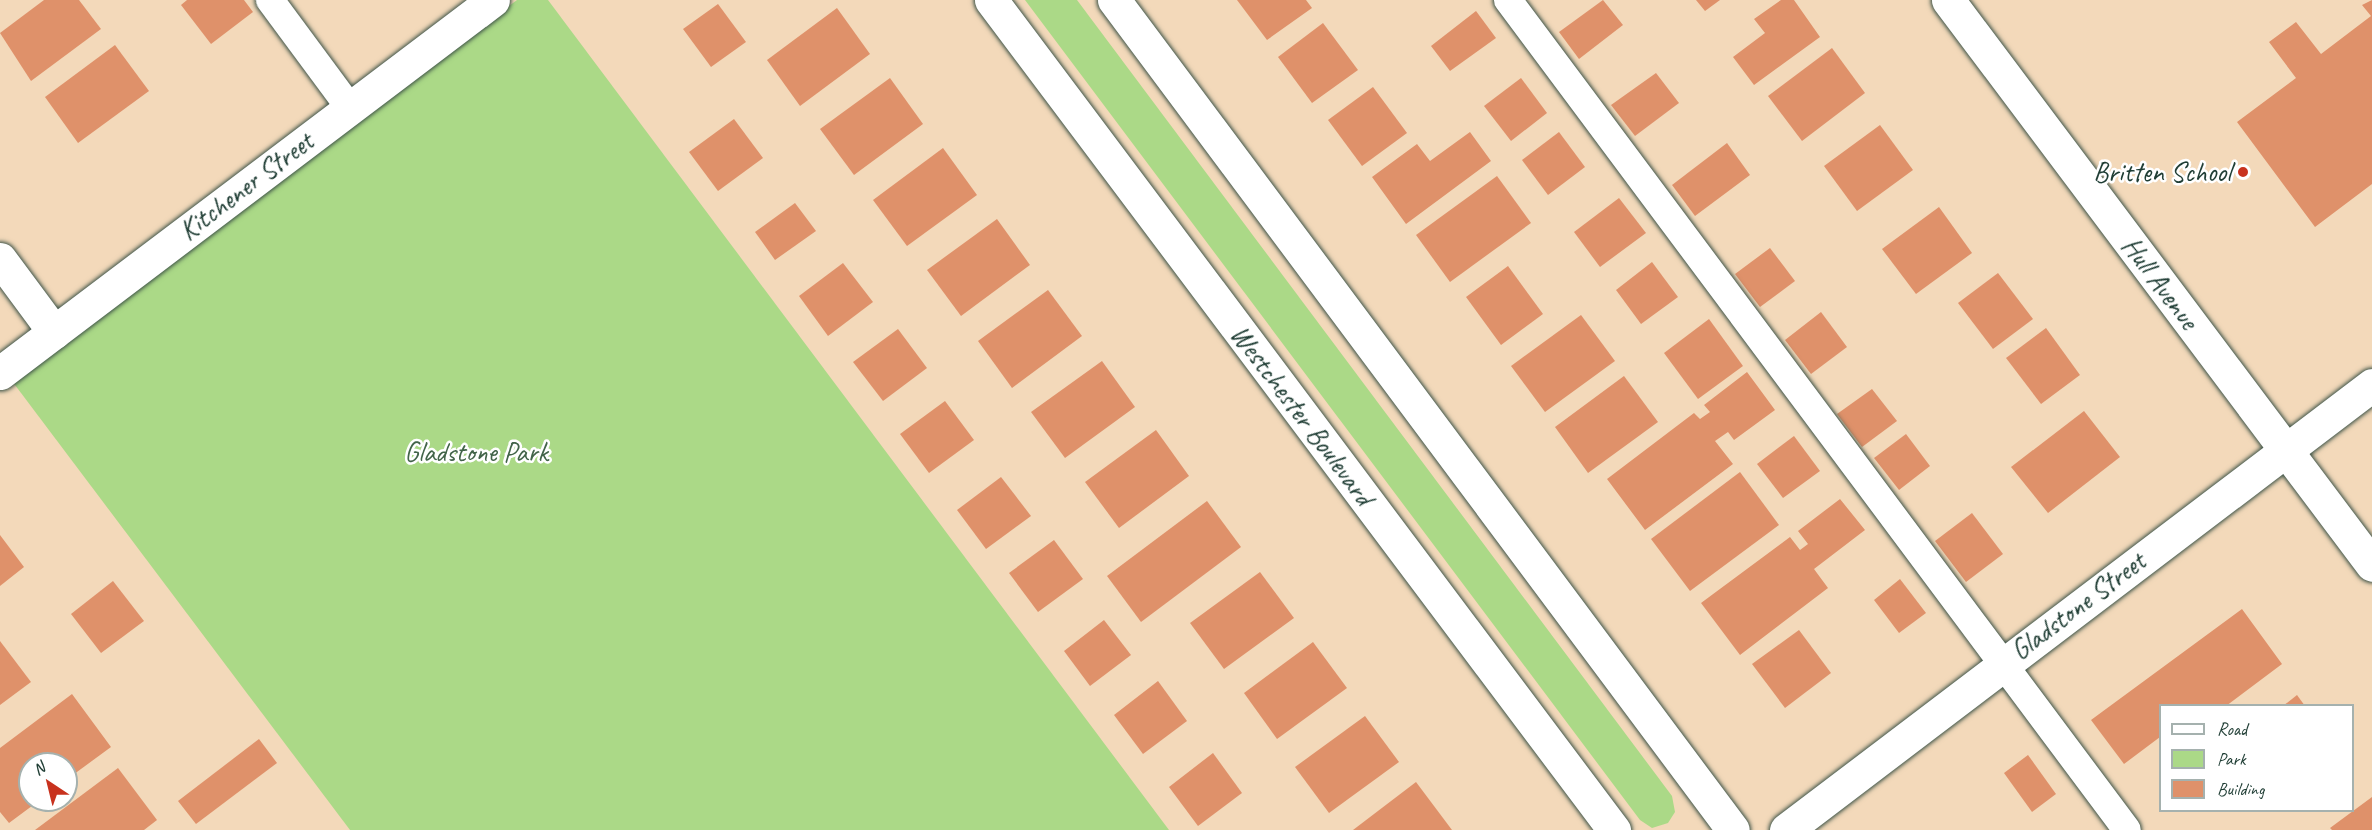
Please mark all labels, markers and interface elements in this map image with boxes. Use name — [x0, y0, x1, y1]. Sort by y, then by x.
street label: Kitchener Street — [172, 124, 320, 248]
place label: Britten School — [2094, 155, 2231, 189]
marker: Britten School — [2236, 165, 2250, 179]
street label: Hull Avenue — [2114, 230, 2206, 336]
street label: Westchester Boulevard — [1223, 318, 1381, 512]
park label: Gladstone Park — [404, 435, 548, 469]
street label: Gladstone Street — [2004, 544, 2152, 668]
legend — [2159, 704, 2354, 812]
text: Road — [2217, 718, 2247, 740]
text: Park — [2217, 748, 2246, 770]
north arrow — [18, 752, 78, 812]
text: N — [29, 758, 49, 780]
text: Building — [2217, 778, 2264, 800]

